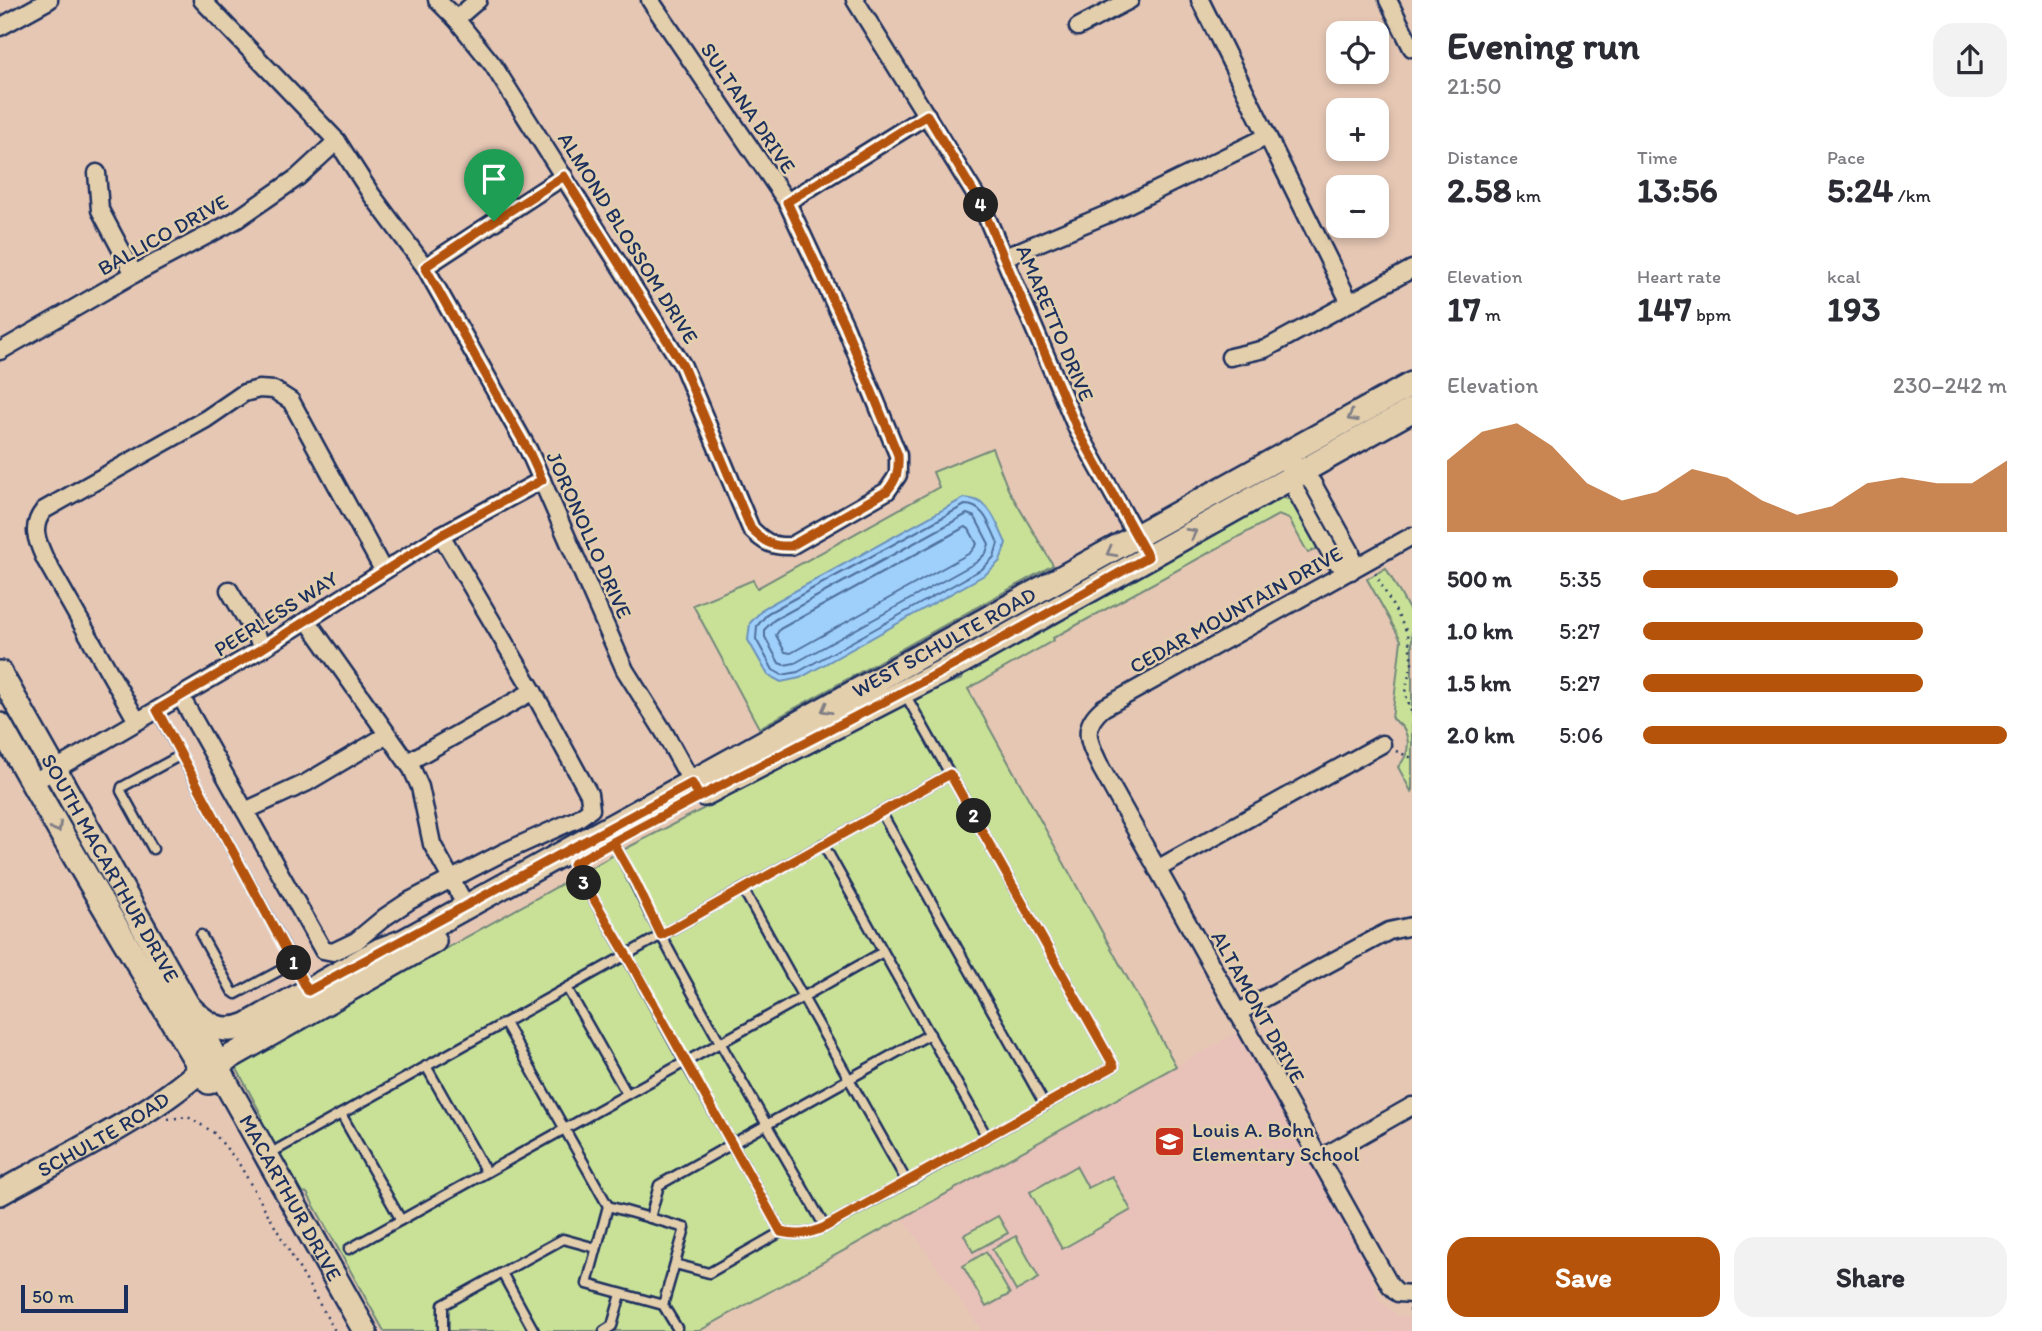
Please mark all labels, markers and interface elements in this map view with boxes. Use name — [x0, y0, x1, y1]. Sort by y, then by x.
map controls — [1326, 21, 1389, 238]
button: locate — [1326, 21, 1389, 84]
text: Evening run — [1447, 23, 1640, 69]
button: share — [1933, 23, 2007, 97]
street label: SULTANA DRIVE — [696, 38, 801, 178]
text: 21:50 — [1447, 72, 1502, 100]
button: + — [1326, 98, 1389, 161]
street label: ALMOND BLOSSOM DRIVE — [553, 128, 704, 348]
text: Distance — [1447, 146, 1518, 169]
text: Time — [1637, 146, 1678, 169]
text: Pace — [1827, 146, 1865, 169]
pin — [464, 149, 524, 221]
icon: arrive — [475, 160, 513, 198]
text: 2.58 — [1447, 169, 1512, 211]
text: 13:56 — [1637, 169, 1718, 211]
text: 5:24 — [1827, 169, 1893, 211]
button: − — [1326, 175, 1389, 238]
text: km — [1512, 184, 1541, 207]
text: /km — [1893, 184, 1931, 207]
street label: BALLICO DRIVE — [93, 188, 233, 281]
pin: 4 — [964, 188, 998, 222]
text: 4 — [975, 193, 986, 216]
street label: AMARETTO DRIVE — [1011, 241, 1100, 405]
text: Elevation — [1447, 265, 1523, 288]
text: Heart rate — [1637, 265, 1721, 288]
text: kcal — [1827, 265, 1861, 288]
text: 17 — [1447, 288, 1481, 330]
text: 147 — [1637, 288, 1692, 330]
text: 193 — [1827, 288, 1881, 330]
text: m — [1481, 303, 1501, 326]
text: bpm — [1692, 303, 1731, 326]
text: Elevation — [1447, 371, 1538, 399]
text: 230–242 m — [1893, 371, 2007, 399]
one-way arrow — [1347, 409, 1360, 422]
street label: JORONOLLO DRIVE — [541, 447, 638, 622]
one-way arrow — [1185, 528, 1197, 541]
street label: CEDAR MOUNTAIN DRIVE — [1125, 540, 1347, 679]
one-way arrow — [1105, 544, 1118, 557]
text: 500 m — [1447, 565, 1512, 593]
text: 5:35 — [1559, 565, 1601, 593]
street label: PEERLESS WAY — [209, 566, 342, 662]
street label: WEST SCHULTE ROAD — [848, 581, 1040, 703]
text: 1.0 km — [1447, 617, 1513, 645]
text: 5:27 — [1559, 617, 1600, 645]
text: 1.5 km — [1447, 669, 1511, 697]
text: 5:27 — [1559, 669, 1600, 697]
one-way arrow — [821, 701, 833, 715]
text: 2.0 km — [1447, 721, 1515, 749]
text: 5:06 — [1559, 721, 1603, 749]
street label: SOUTH MACARTHUR DRIVE — [36, 749, 185, 987]
pin: 2 — [956, 798, 992, 834]
text: 2 — [969, 804, 979, 827]
one-way arrow — [49, 820, 62, 833]
pin: 3 — [566, 866, 602, 900]
text: 3 — [578, 871, 589, 894]
street label: ALTAMONT DRIVE — [1206, 926, 1311, 1087]
pin: 1 — [276, 946, 312, 981]
text: 1 — [289, 951, 298, 974]
street label: SCHULTE ROAD — [33, 1086, 174, 1182]
street label: MACARTHUR DRIVE — [234, 1110, 347, 1285]
place label: Louis A. Bohn Elementary School — [1192, 1117, 1360, 1166]
school or university icon: Louis A. Bohn Elementary School — [1152, 1125, 1186, 1159]
button: Save — [1447, 1237, 1720, 1317]
button: Share — [1734, 1237, 2007, 1317]
scale bar — [21, 1282, 128, 1314]
text: 50 m — [32, 1285, 74, 1308]

